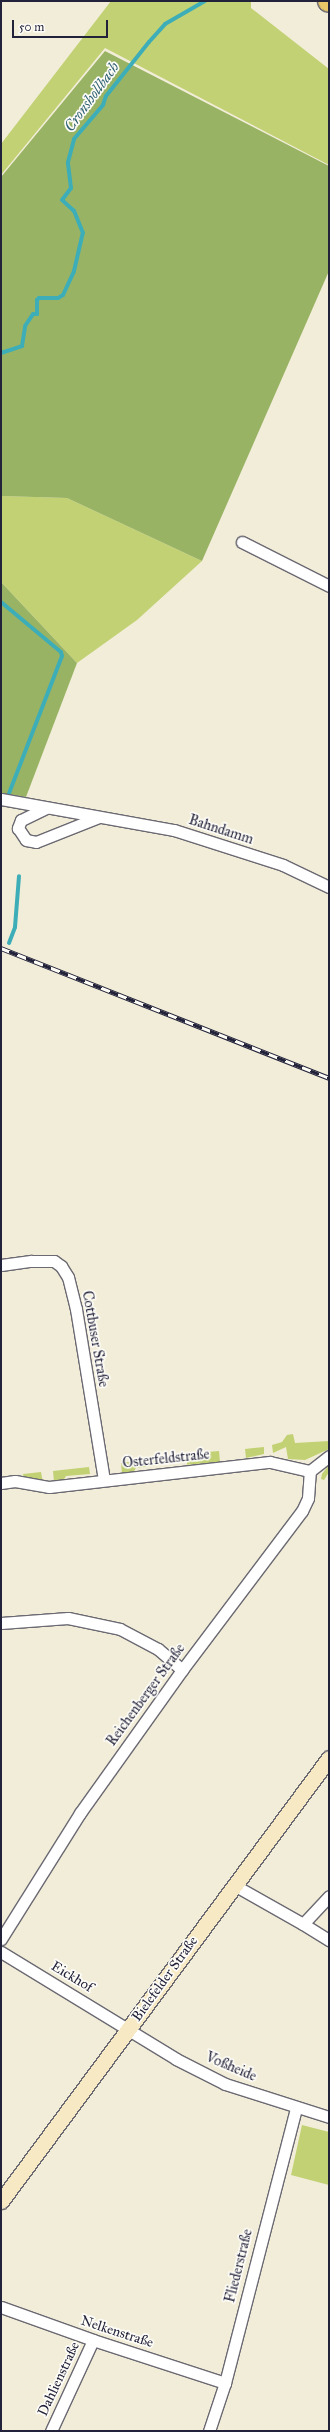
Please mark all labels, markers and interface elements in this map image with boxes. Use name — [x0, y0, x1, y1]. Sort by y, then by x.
scale bar — [14, 12, 110, 38]
text: 50 m — [19, 20, 44, 34]
water label: Cronshollbach — [61, 59, 123, 135]
street label: Bahndamm — [187, 812, 255, 848]
street label: Cottbuser Straße — [78, 1290, 112, 1388]
street label: Osterfeldstraße — [122, 1446, 210, 1472]
street label: Reichenberger Straße — [103, 1641, 189, 1749]
street label: Bielefelder Straße — [129, 1933, 201, 2025]
street label: Eickhof — [48, 1958, 96, 1996]
street label: Voßheide — [203, 2049, 259, 2085]
street label: Fliederstraße — [222, 2228, 256, 2304]
street label: Nelkenstraße — [79, 2312, 155, 2352]
street label: Dahlienstraße — [34, 2339, 84, 2419]

